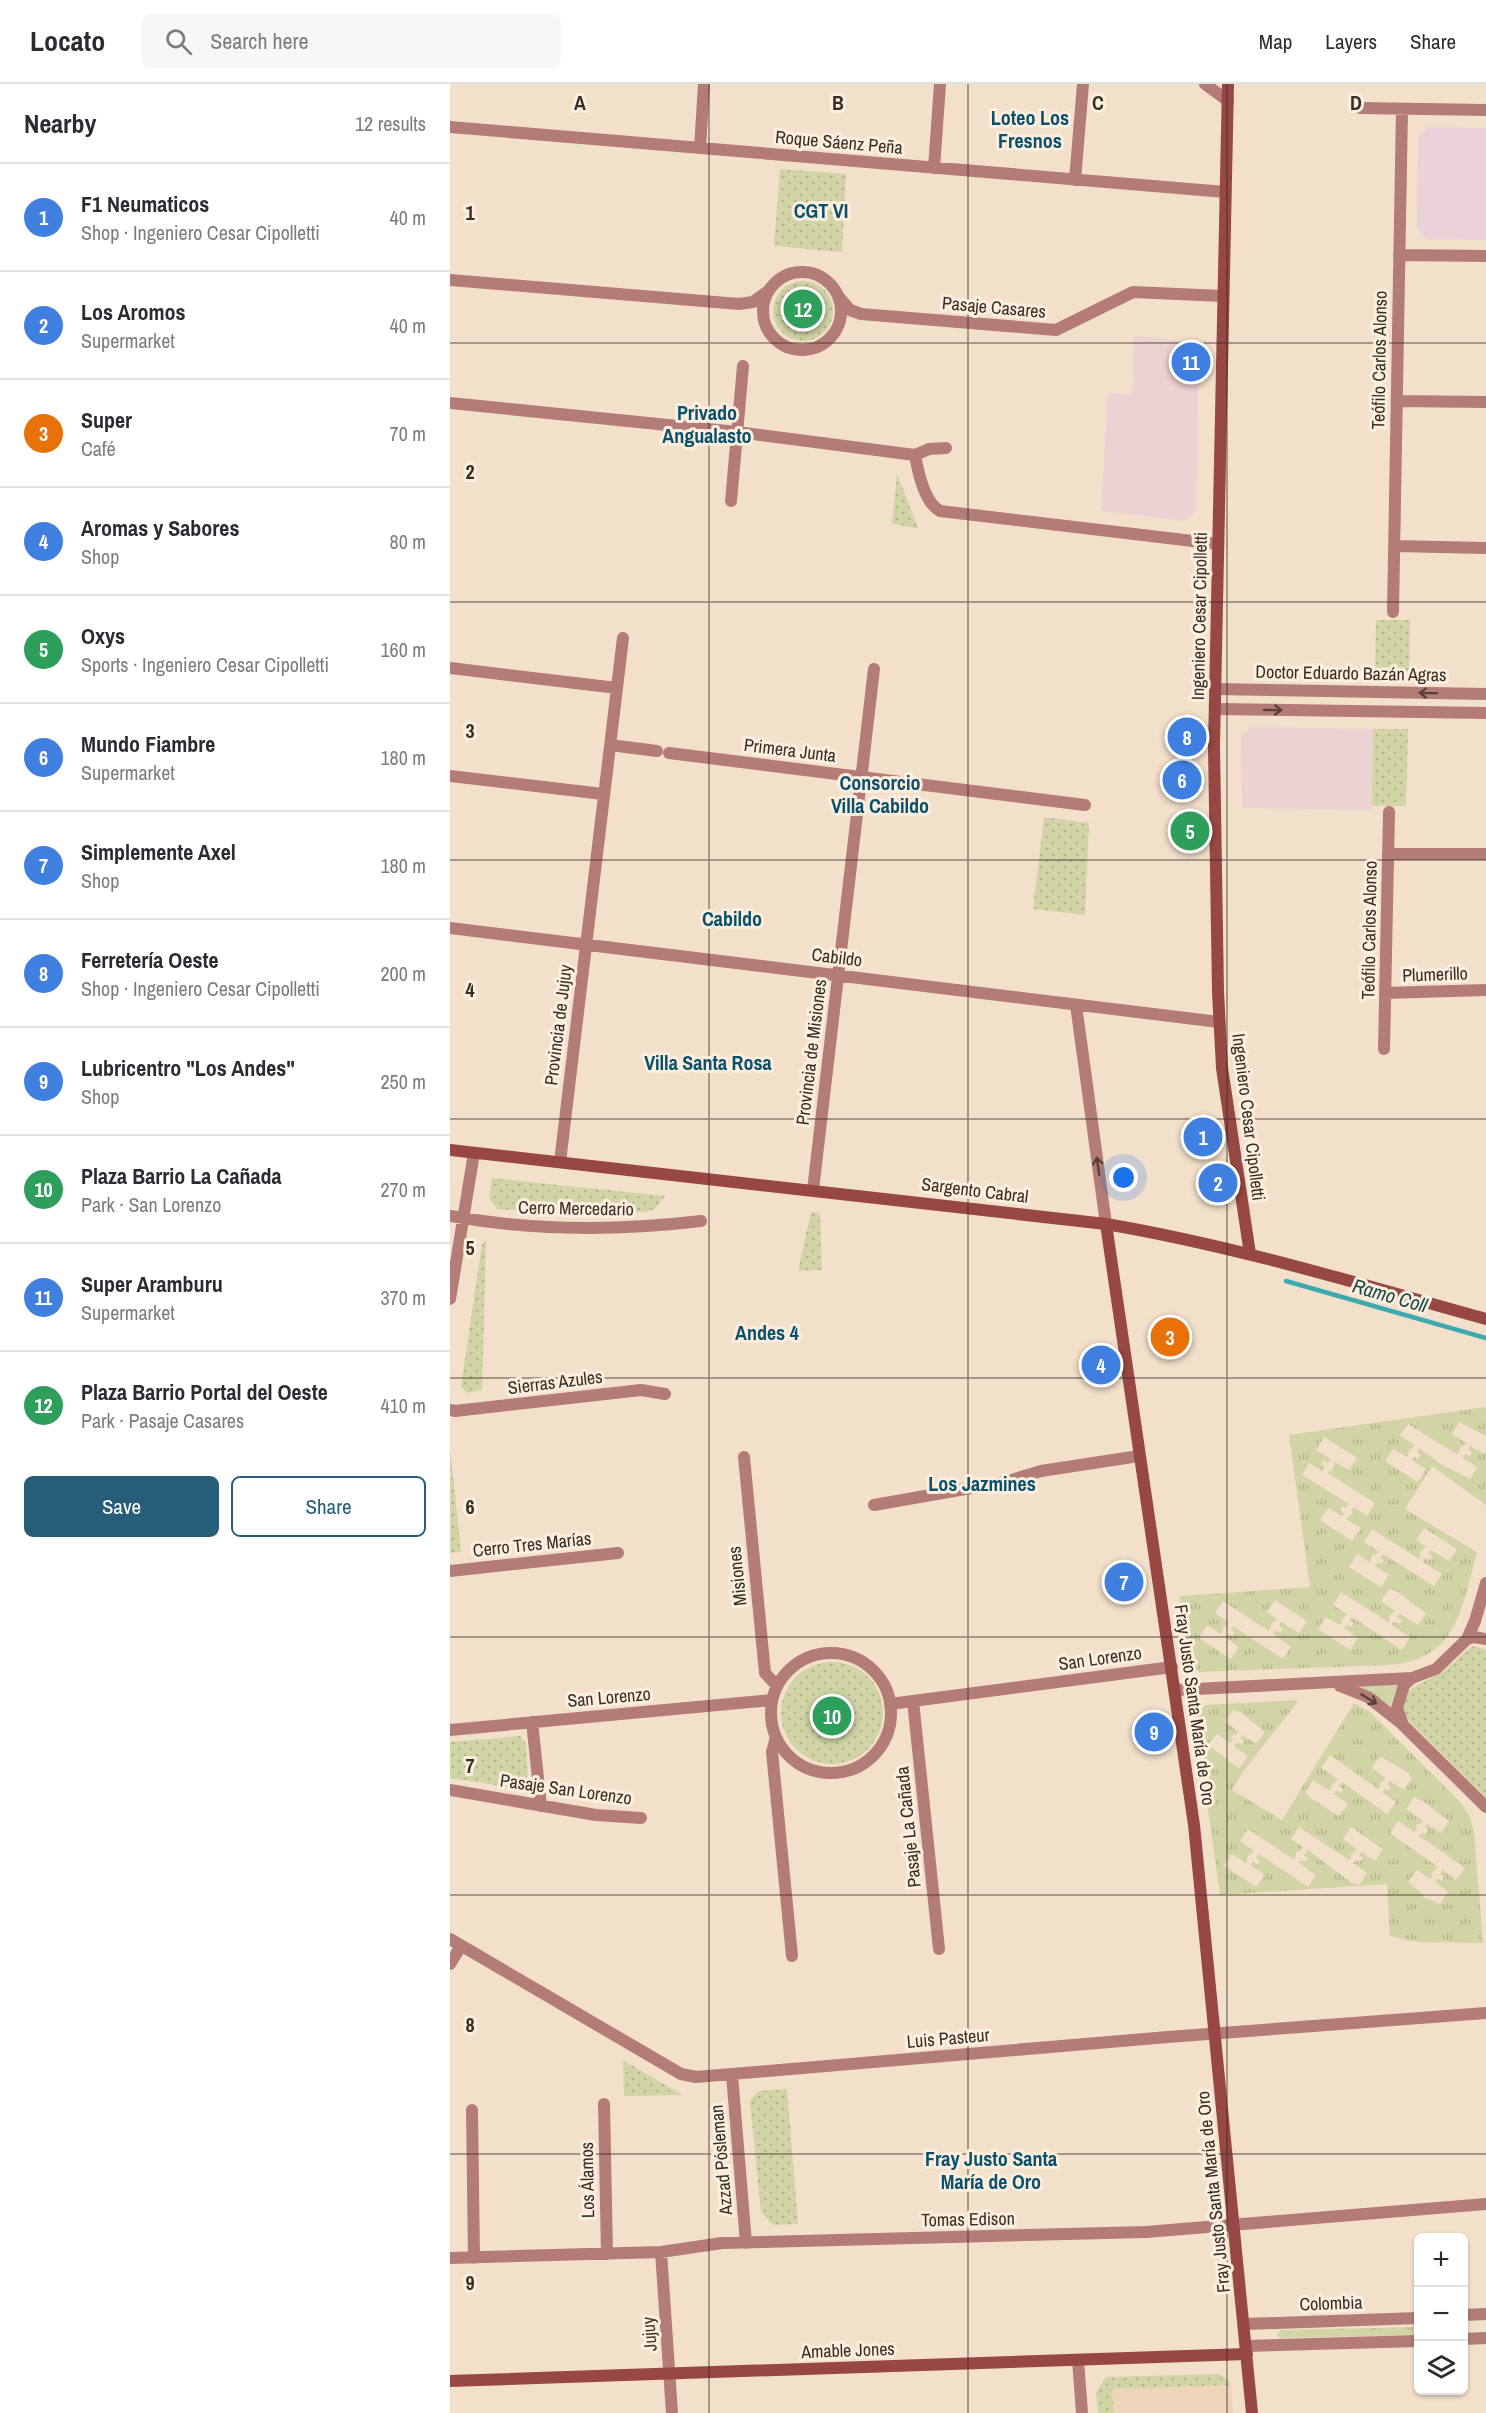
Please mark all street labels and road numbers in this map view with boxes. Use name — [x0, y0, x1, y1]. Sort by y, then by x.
street label: Roque Sáenz Peña — [774, 124, 904, 160]
street label: Pasaje Casares — [941, 290, 1047, 324]
street label: Teófilo Carlos Alonso — [1365, 290, 1393, 430]
street label: Ingeniero Cesar Cipolletti — [1185, 532, 1213, 700]
street label: Doctor Eduardo Bazán Agras — [1255, 659, 1447, 687]
street label: Primera Junta — [742, 732, 838, 768]
street label: Teófilo Carlos Alonso — [1355, 860, 1383, 1000]
street label: Cabildo — [810, 941, 864, 973]
street label: Plumerillo — [1402, 960, 1468, 988]
street label: Provincia de Jujuy — [538, 963, 578, 1087]
street label: Provincia de Misiones — [790, 978, 832, 1126]
street label: Ingeniero Cesar Cipolletti — [1226, 1032, 1272, 1202]
street label: Sargento Cabral — [920, 1171, 1030, 1209]
street label: Cerro Mercedario — [518, 1194, 634, 1222]
street label: Sierras Azules — [506, 1364, 604, 1400]
street label: Cerro Tres Marías — [472, 1525, 592, 1563]
street label: Misiones — [721, 1545, 753, 1607]
street label: Fray Justo Santa María de Oro — [1169, 1603, 1221, 1807]
street label: San Lorenzo — [1057, 1640, 1143, 1676]
street label: San Lorenzo — [566, 1681, 652, 1713]
street label: Pasaje La Cañada — [889, 1765, 927, 1889]
street label: Pasaje San Lorenzo — [498, 1767, 634, 1811]
street label: Luis Pasteur — [906, 2022, 990, 2054]
street label: Fray Justo Santa María de Oro — [1190, 2090, 1236, 2294]
street label: Azzad Pósleman — [704, 2104, 738, 2217]
street label: Los Álamos — [574, 2142, 600, 2218]
street label: Tomas Edison — [921, 2206, 1015, 2232]
street label: Colombia — [1299, 2289, 1363, 2317]
street label: Jujuy — [635, 2315, 663, 2352]
street label: Amable Jones — [800, 2336, 895, 2364]

